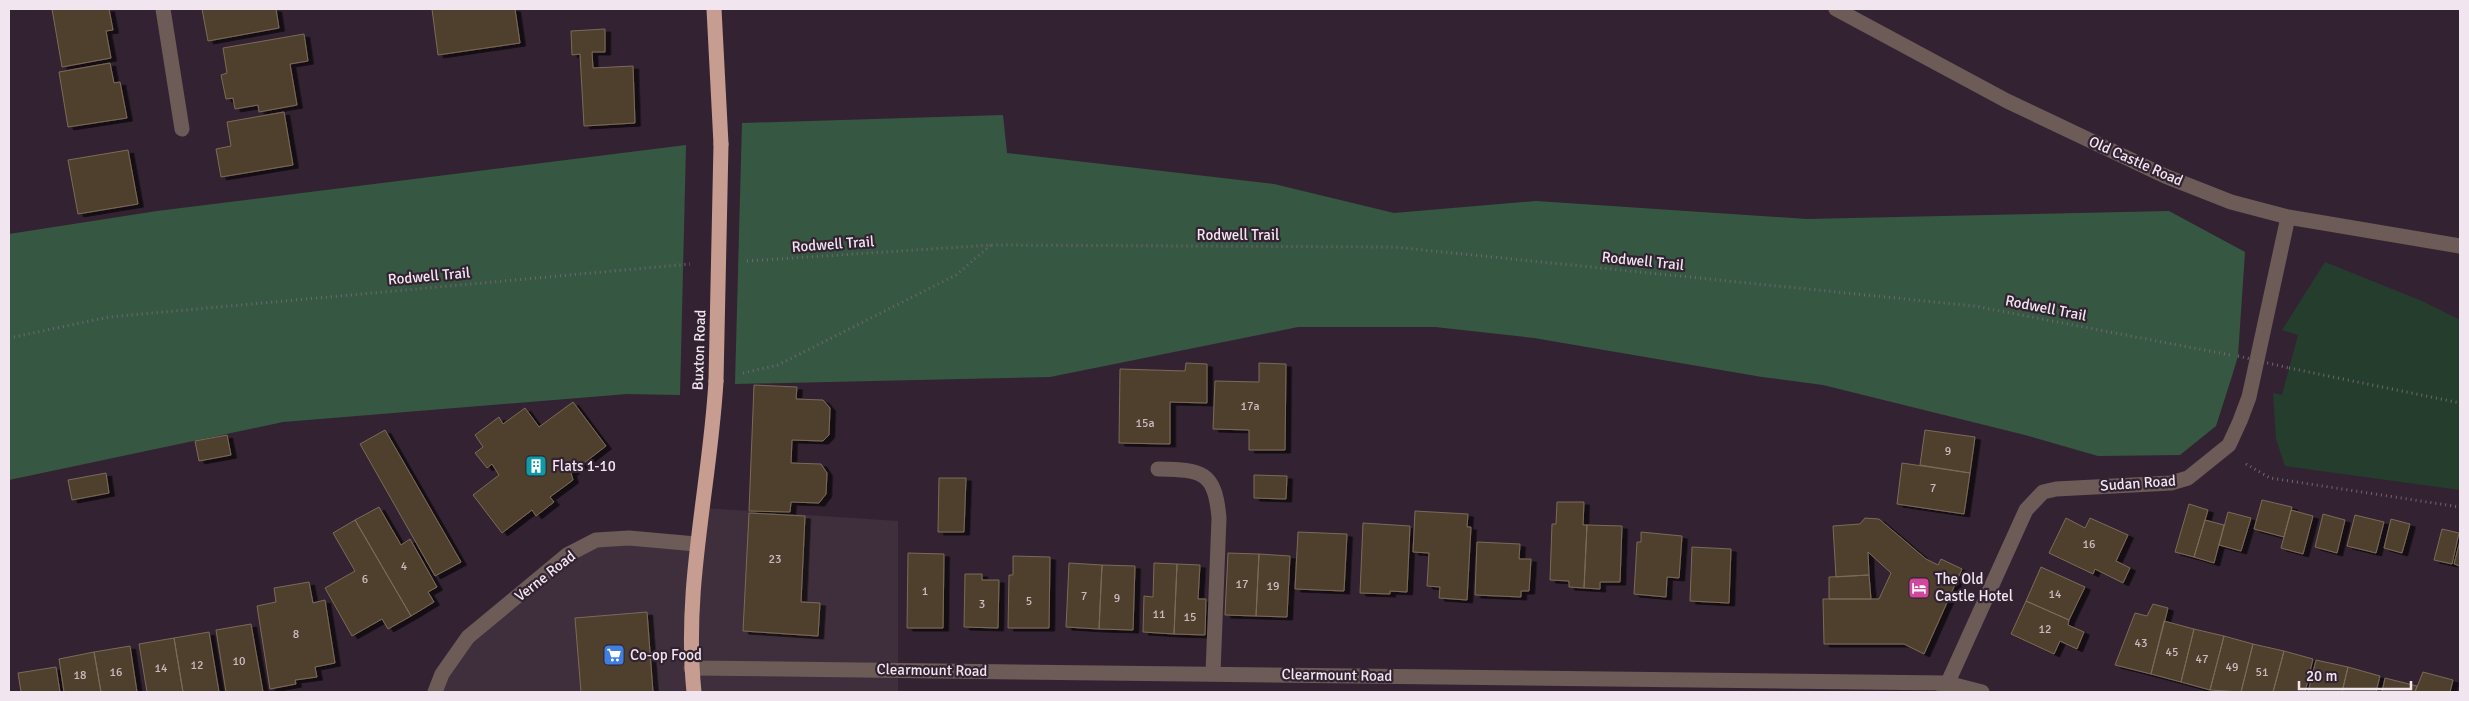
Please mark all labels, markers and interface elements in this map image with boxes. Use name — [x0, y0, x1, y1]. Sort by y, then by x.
street label: Old Castle Road — [2086, 132, 2186, 190]
street label: Rodwell Trail — [1197, 226, 1279, 244]
street label: Rodwell Trail — [791, 232, 875, 256]
street label: Rodwell Trail — [1601, 248, 1685, 274]
street label: Rodwell Trail — [387, 263, 471, 289]
street label: Rodwell Trail — [2004, 291, 2088, 325]
street label: Buxton Road — [689, 309, 709, 391]
house number: 17a — [1240, 399, 1260, 414]
house number: 15a — [1135, 416, 1155, 431]
house number: 9 — [1945, 444, 1951, 459]
building icon: Flats 1-10 — [524, 454, 548, 478]
place label: Flats 1-10 — [552, 457, 616, 475]
street label: Sudan Road — [2100, 471, 2176, 495]
house number: 7 — [1930, 481, 1936, 496]
house number: 16 — [2083, 537, 2095, 552]
street label: Verne Road — [511, 547, 579, 605]
house number: 23 — [769, 552, 781, 567]
house number: 4 — [401, 559, 408, 574]
place label: The Old Castle Hotel — [1935, 570, 2013, 605]
house number: 6 — [362, 572, 368, 587]
hotel icon: The Old Castle Hotel — [1907, 576, 1931, 600]
house number: 17 — [1236, 577, 1248, 592]
house number: 19 — [1267, 579, 1279, 594]
house number: 1 — [922, 584, 928, 599]
house number: 14 — [2049, 587, 2062, 602]
house number: 7 — [1081, 589, 1087, 604]
house number: 9 — [1114, 591, 1120, 606]
house number: 5 — [1026, 594, 1032, 609]
house number: 3 — [979, 597, 985, 612]
house number: 11 — [1153, 607, 1165, 622]
house number: 15 — [1184, 610, 1196, 625]
house number: 12 — [2039, 622, 2051, 637]
house number: 8 — [293, 627, 299, 642]
house number: 43 — [2135, 636, 2147, 651]
supermarket icon: Co-op Food — [602, 643, 626, 667]
house number: 45 — [2166, 645, 2178, 660]
place label: Co-op Food — [630, 646, 702, 664]
house number: 47 — [2196, 652, 2208, 667]
house number: 10 — [233, 654, 245, 669]
house number: 12 — [191, 658, 203, 673]
scale bar — [2299, 658, 2412, 690]
street label: Clearmount Road — [876, 660, 988, 680]
house number: 49 — [2226, 660, 2238, 675]
house number: 14 — [155, 661, 168, 676]
house number: 16 — [110, 665, 122, 680]
street label: Clearmount Road — [1281, 665, 1393, 685]
house number: 51 — [2256, 665, 2268, 680]
text: 20 m — [2306, 667, 2337, 685]
house number: 18 — [74, 668, 86, 683]

